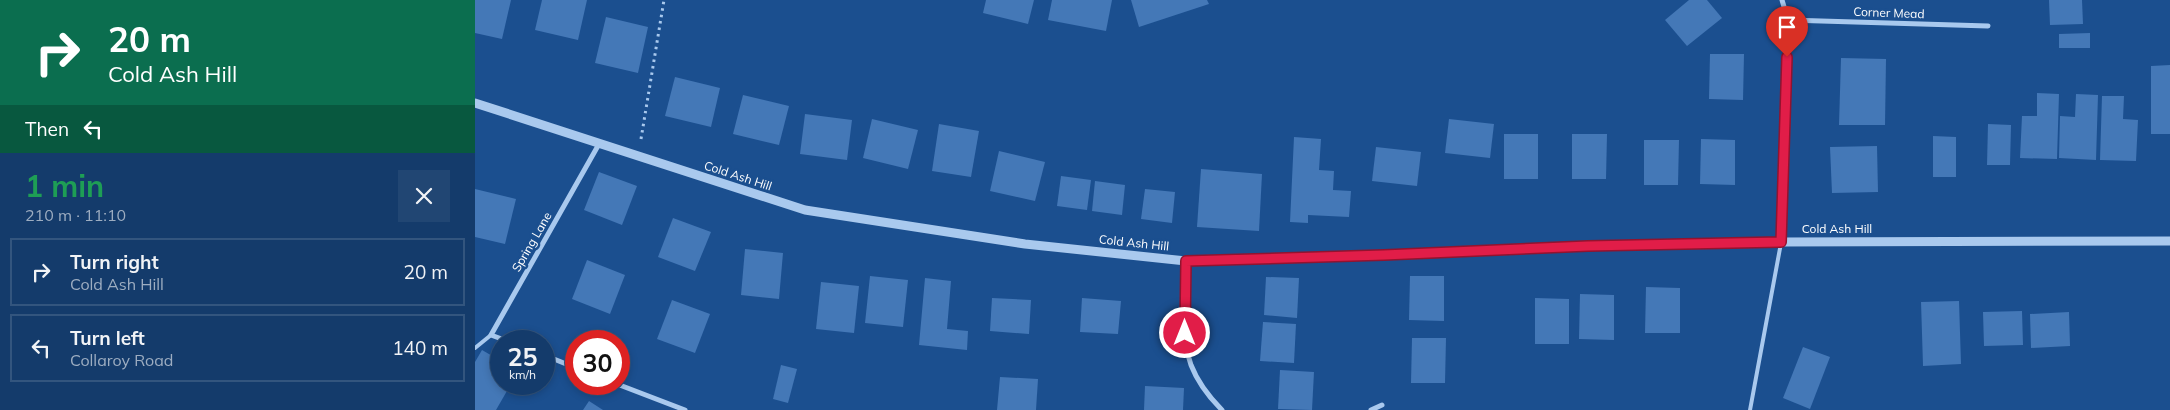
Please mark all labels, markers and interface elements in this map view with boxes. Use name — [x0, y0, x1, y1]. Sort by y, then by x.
street label: Corner Mead — [1853, 4, 1925, 21]
pin — [1766, 6, 1808, 57]
icon: arrive — [1773, 13, 1801, 41]
text: 20 m — [108, 17, 191, 61]
icon: right — [25, 20, 90, 85]
text: Cold Ash Hill — [108, 60, 237, 88]
icon: left — [79, 115, 107, 143]
text: Then — [25, 117, 69, 141]
street label: Cold Ash Hill — [702, 158, 774, 194]
text: 1 min — [25, 167, 104, 205]
button: close — [398, 170, 450, 222]
text: 210 m · 11:10 — [25, 205, 126, 225]
street label: Spring Lane — [508, 209, 555, 274]
street label: Cold Ash Hill — [1802, 221, 1872, 236]
street label: Cold Ash Hill — [1098, 231, 1170, 254]
text: Turn right — [70, 250, 159, 274]
icon: right — [27, 258, 55, 286]
text: 20 m — [404, 260, 448, 284]
text: Cold Ash Hill — [70, 274, 164, 294]
position arrow — [1158, 306, 1210, 358]
text: Turn left — [70, 326, 145, 350]
speed limit sign: 30 — [565, 330, 630, 395]
icon: left — [27, 334, 55, 362]
text: 140 m — [392, 336, 448, 360]
text: 25 — [507, 341, 538, 372]
text: Collaroy Road — [70, 350, 173, 370]
text: km/h — [509, 367, 536, 382]

